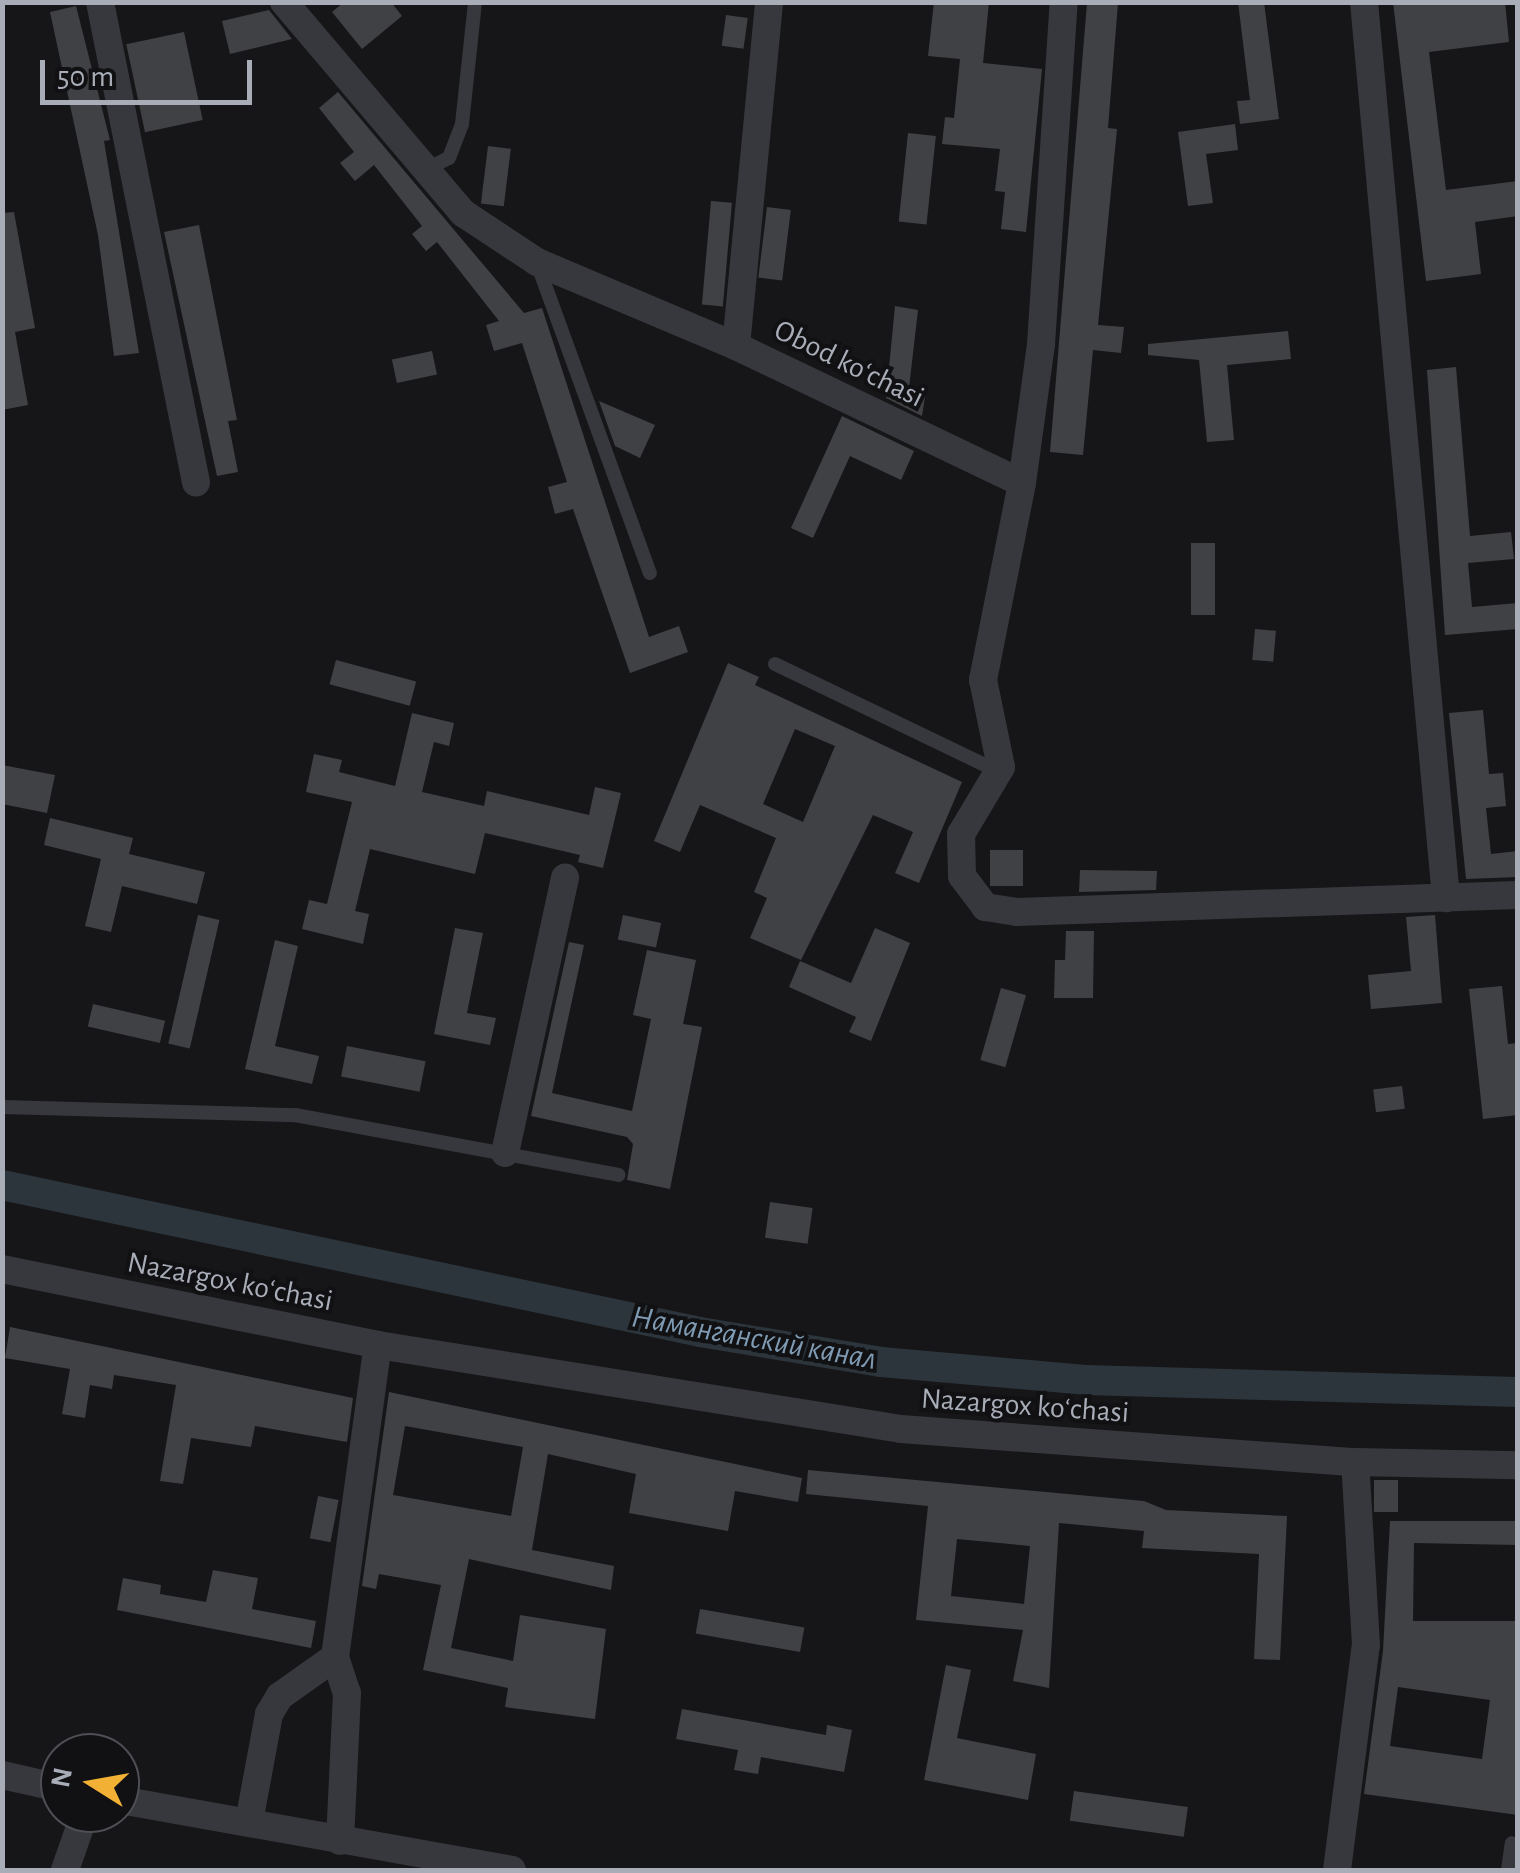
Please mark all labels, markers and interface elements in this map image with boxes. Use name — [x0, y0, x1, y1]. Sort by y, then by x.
scale bar — [45, 40, 258, 102]
text: 50 m — [57, 62, 114, 92]
street label: Obod koʻchasi — [768, 312, 930, 416]
street label: Nazargox koʻchasi — [124, 1244, 336, 1320]
water label: Наманганский канал — [629, 1298, 879, 1378]
street label: Nazargox koʻchasi — [920, 1381, 1130, 1431]
north arrow — [40, 1733, 140, 1833]
text: N — [47, 1765, 78, 1790]

